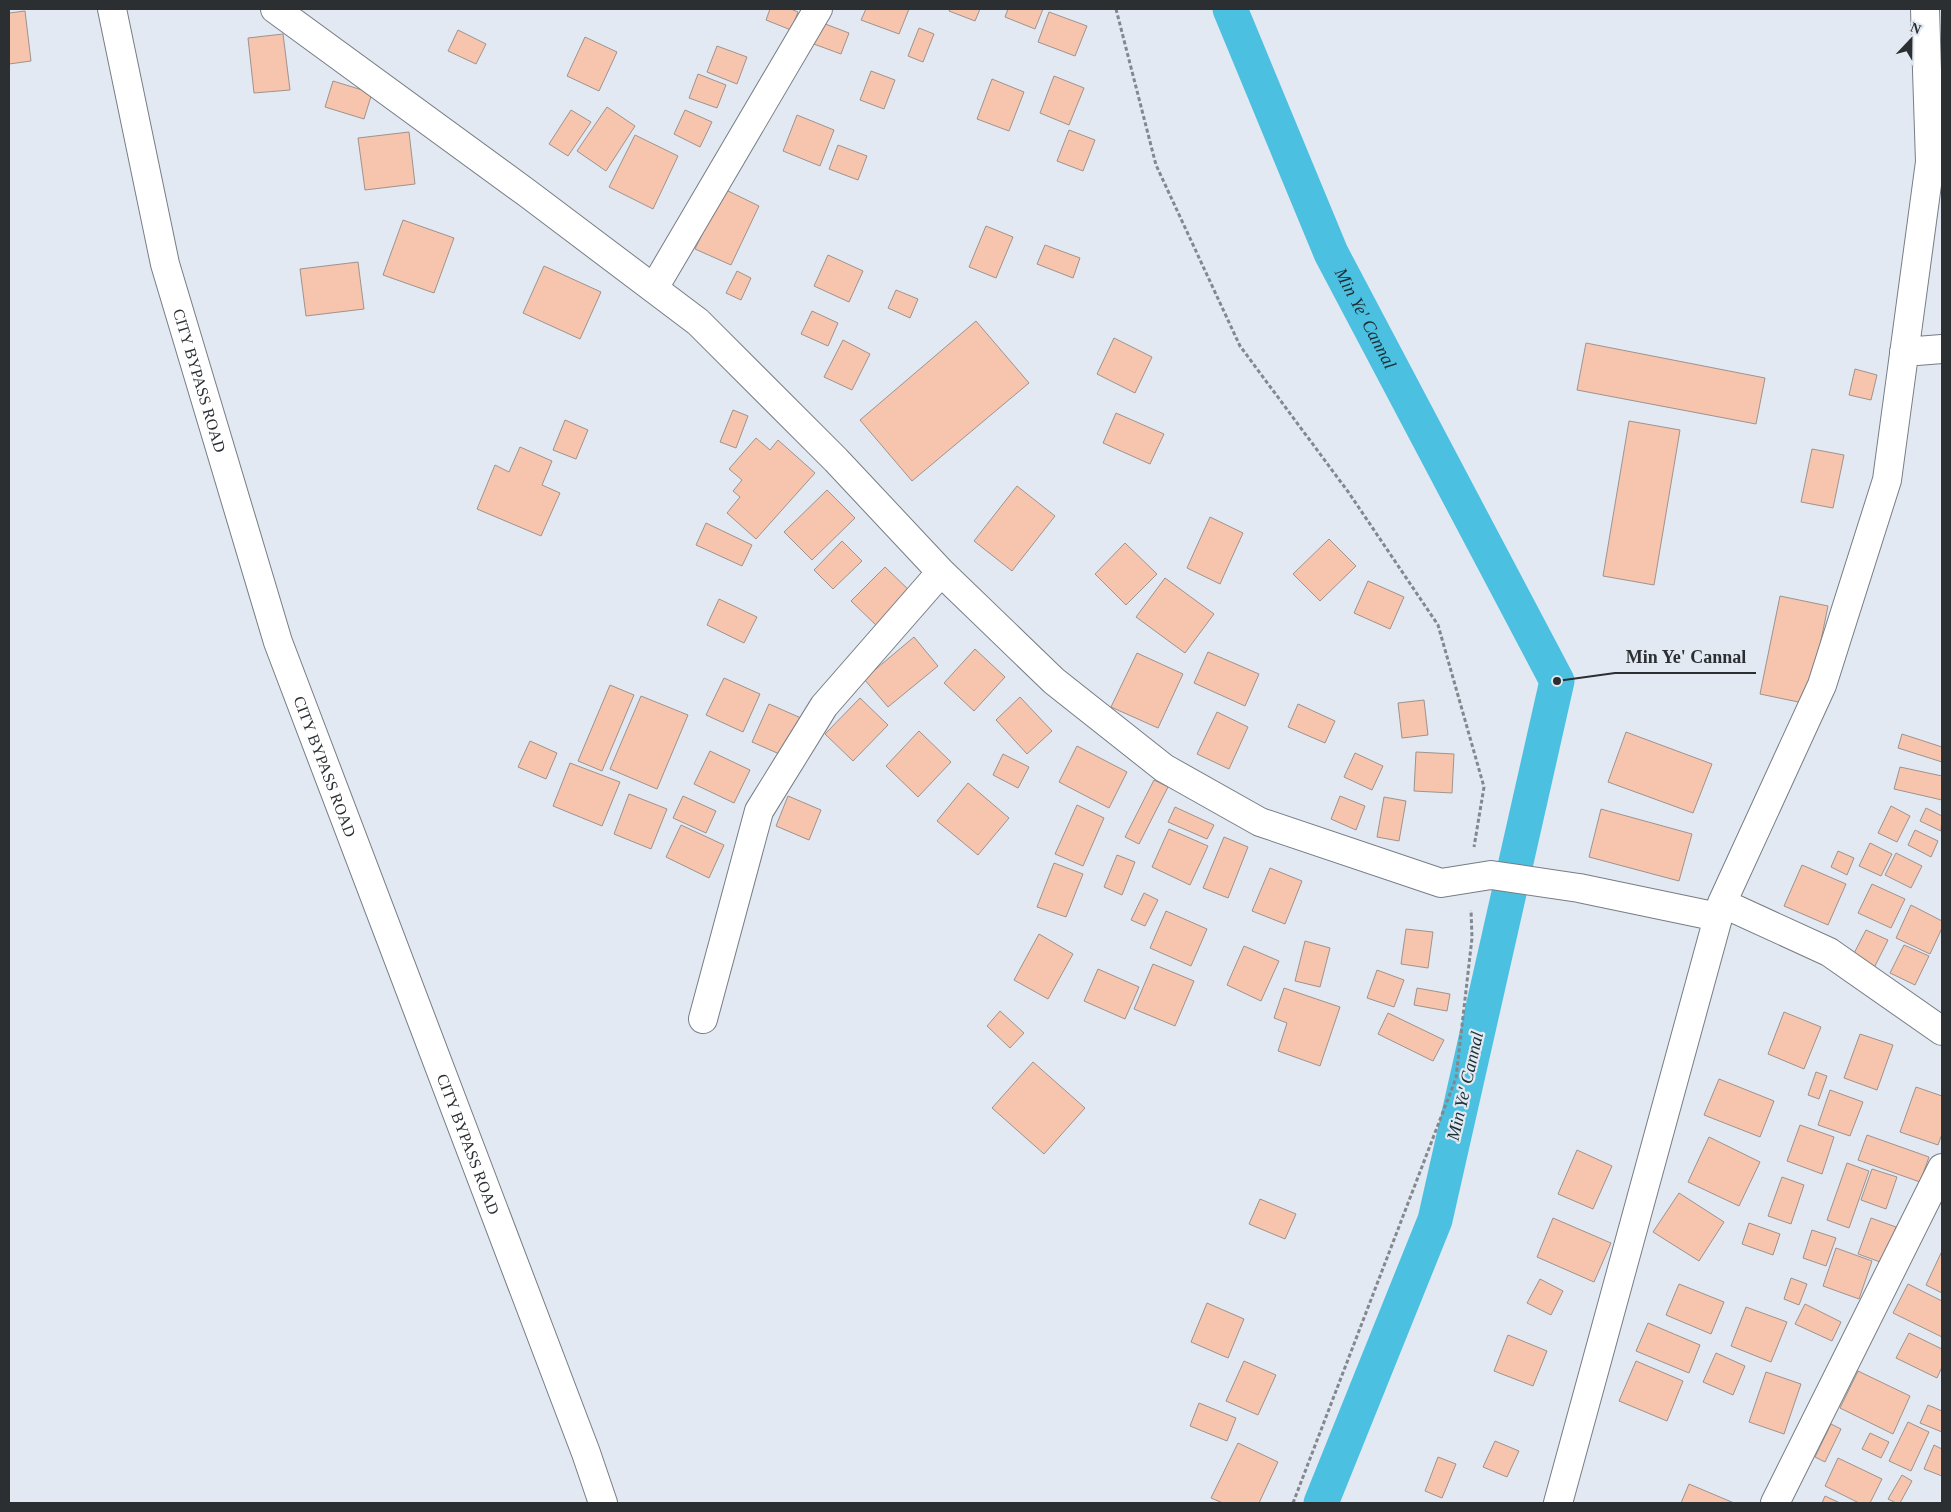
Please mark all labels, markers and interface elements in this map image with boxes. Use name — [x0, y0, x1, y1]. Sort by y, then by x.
north arrow — [1886, 15, 1936, 65]
text: N — [1908, 20, 1923, 37]
water label: Min Ye' Cannal — [1330, 264, 1400, 372]
street label: CITY BYPASS ROAD — [170, 307, 229, 454]
callout: Min Ye' Cannal — [1615, 640, 1756, 673]
text: Min Ye' Cannal — [1626, 647, 1746, 667]
street label: CITY BYPASS ROAD — [291, 694, 360, 839]
water label: Min Ye' Cannal — [1443, 1030, 1487, 1143]
street label: CITY BYPASS ROAD — [434, 1071, 503, 1217]

